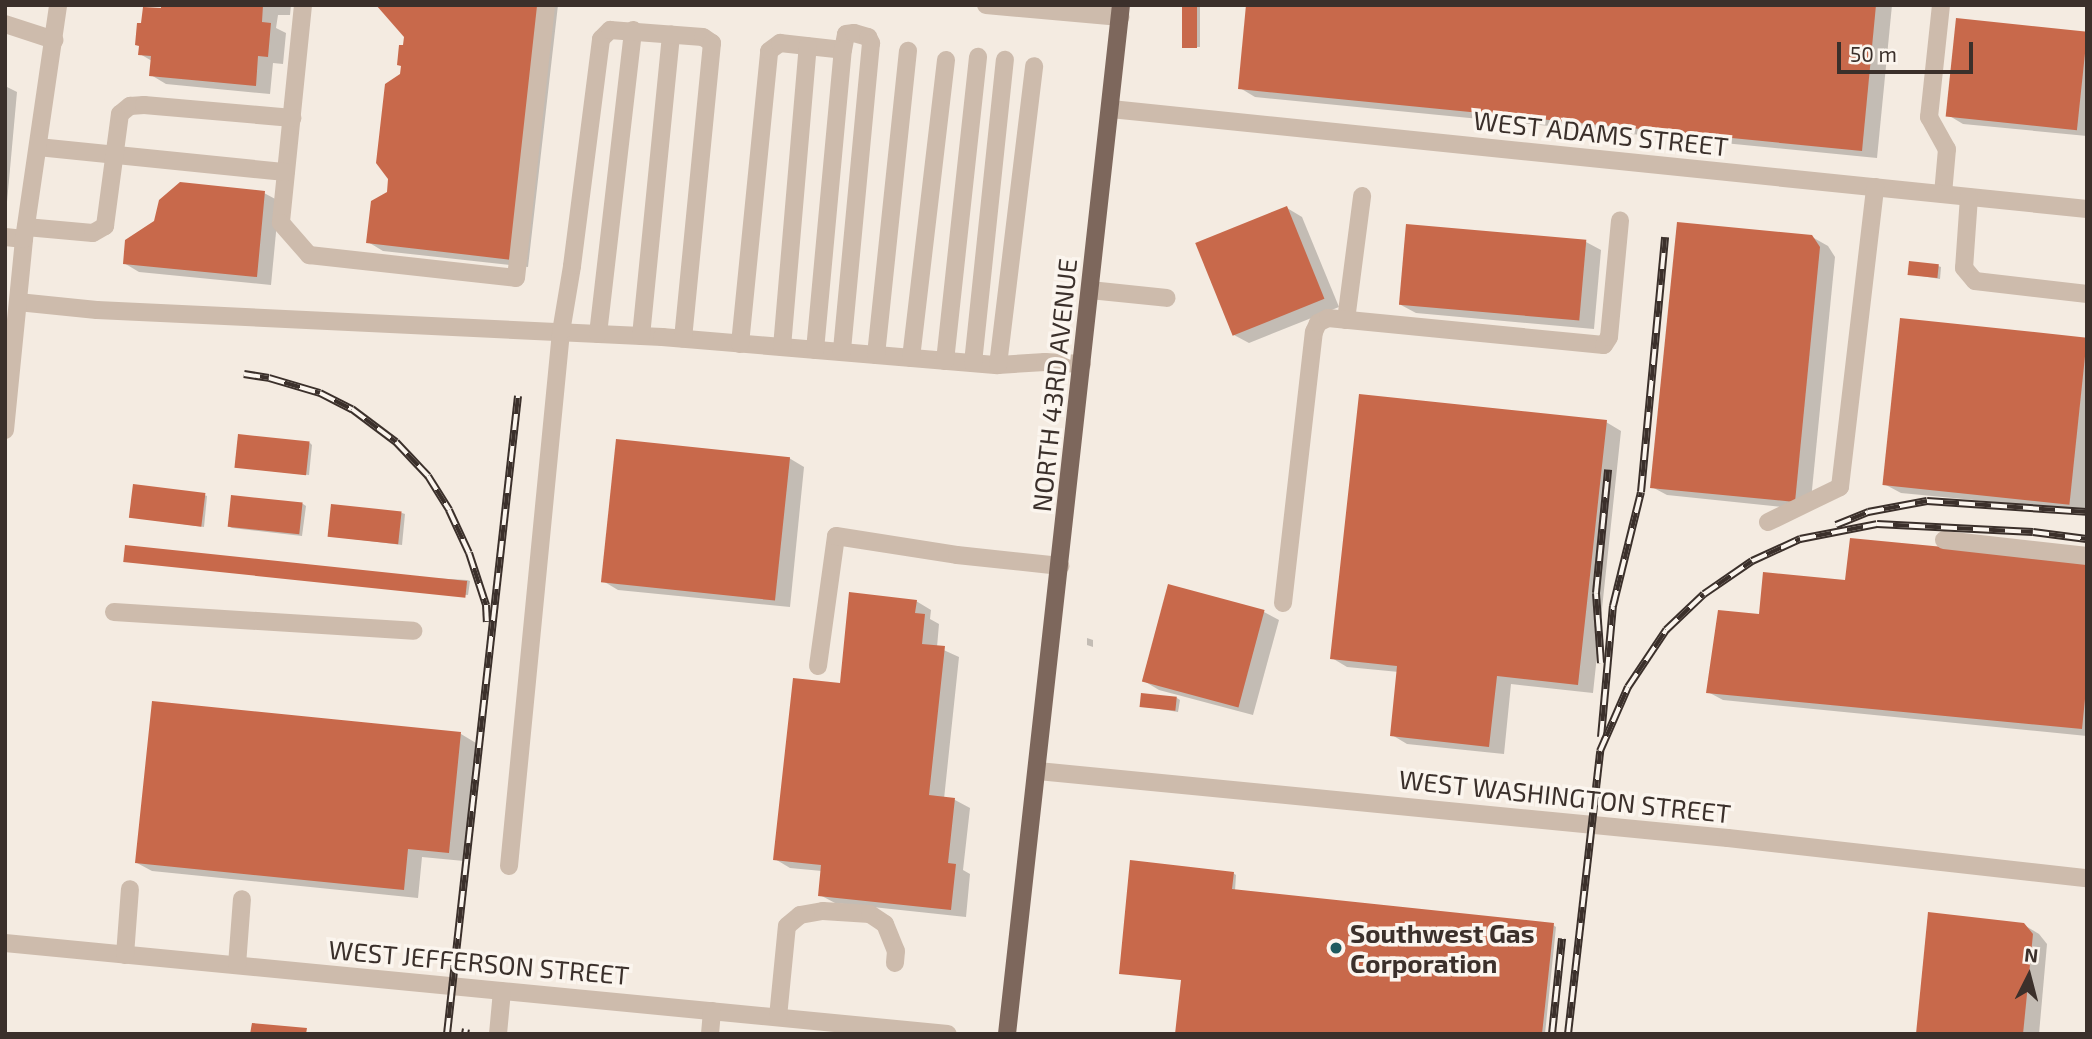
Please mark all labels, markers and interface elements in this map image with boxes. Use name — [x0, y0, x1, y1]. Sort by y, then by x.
scale bar — [1840, 28, 1976, 72]
text: 50 m — [1850, 41, 1897, 66]
street label: WEST ADAMS STREET — [1471, 104, 1731, 162]
street label: NORTH 43RD AVENUE — [1025, 256, 1083, 514]
street label: WEST WASHINGTON STREET — [1397, 763, 1733, 829]
place label: Southwest Gas Corporation — [1350, 917, 1534, 978]
street label: WEST JEFFERSON STREET — [327, 933, 631, 991]
marker: Southwest Gas Corporation — [1328, 940, 1344, 956]
north arrow — [1994, 941, 2064, 1011]
text: N — [2023, 942, 2039, 967]

